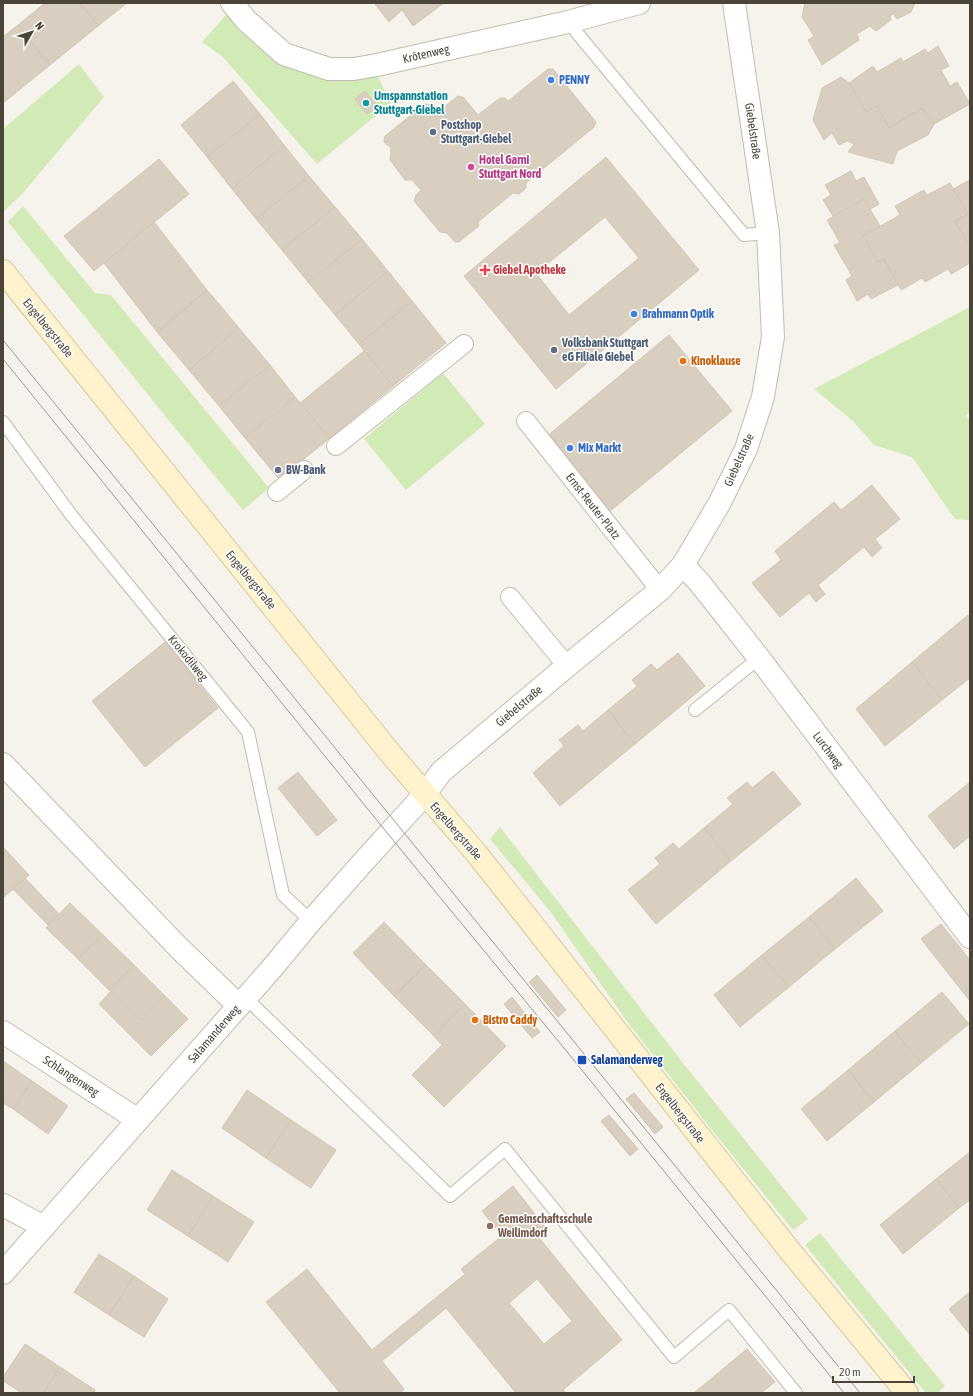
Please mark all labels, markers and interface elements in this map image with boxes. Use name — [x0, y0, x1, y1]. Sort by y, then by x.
north arrow — [12, 12, 52, 52]
text: N — [33, 19, 46, 32]
street label: Krötenweg — [401, 42, 451, 66]
place label: PENNY — [559, 73, 590, 87]
marker: PENNY — [546, 75, 556, 85]
place label: Umspannstation Stuttgart-Giebel — [374, 89, 448, 117]
marker: Umspannstation Stuttgart-Giebel — [361, 98, 371, 108]
street label: Giebelstraße — [742, 102, 764, 160]
place label: Postshop Stuttgart-Giebel — [441, 118, 512, 146]
marker: Postshop Stuttgart-Giebel — [428, 127, 438, 137]
place label: Hotel Garni Stuttgart Nord — [479, 153, 541, 181]
marker: Hotel Garni Stuttgart Nord — [466, 162, 476, 172]
place label: Giebel Apotheke — [493, 263, 567, 277]
marker: Giebel Apotheke — [480, 265, 490, 275]
street label: Engelbergstraße — [20, 296, 76, 360]
place label: Brahmann Optik — [642, 307, 715, 321]
marker: Brahmann Optik — [629, 309, 639, 319]
place label: Volksbank Stuttgart eG Filiale Giebel — [561, 336, 649, 364]
marker: Volksbank Stuttgart eG Filiale Giebel — [549, 345, 559, 355]
place label: Kinoklause — [691, 354, 741, 368]
marker: Kinoklause — [678, 356, 688, 366]
street label: Giebelstraße — [721, 431, 757, 489]
place label: Mix Markt — [578, 441, 622, 455]
marker: Mix Markt — [565, 443, 575, 453]
place label: BW-Bank — [286, 463, 326, 477]
marker: BW-Bank — [273, 465, 283, 475]
street label: Ernst-Reuter-Platz — [563, 470, 624, 542]
street label: Engelbergstraße — [223, 548, 279, 612]
street label: Krokodilweg — [165, 632, 211, 684]
street label: Giebelstraße — [493, 682, 545, 730]
street label: Lurchweg — [810, 729, 847, 772]
street label: Engelbergstraße — [427, 799, 485, 863]
street label: Salamanderweg — [185, 1002, 243, 1066]
place label: Bistro Caddy — [483, 1013, 537, 1027]
marker: Bistro Caddy — [470, 1015, 480, 1025]
street label: Schlangenweg — [40, 1053, 102, 1100]
place label: Salamanderweg — [591, 1053, 664, 1067]
marker: Salamanderweg — [576, 1054, 588, 1066]
street label: Engelbergstraße — [652, 1080, 708, 1146]
place label: Gemeinschaftsschule Weilimdorf — [497, 1212, 593, 1240]
marker: Gemeinschaftsschule Weilimdorf — [485, 1221, 495, 1231]
scale bar — [833, 1358, 914, 1384]
text: 20 m — [839, 1365, 861, 1379]

